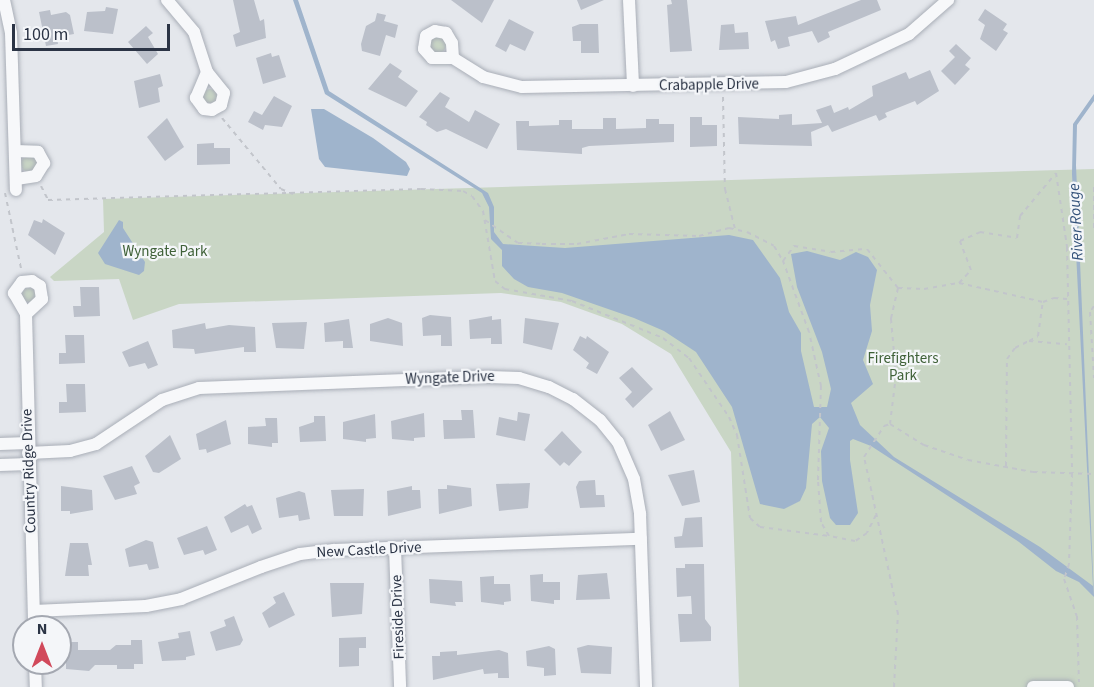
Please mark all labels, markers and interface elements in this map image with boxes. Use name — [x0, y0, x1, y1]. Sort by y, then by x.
scale bar — [15, 12, 172, 50]
text: 100 m — [23, 22, 68, 47]
street label: Crabapple Drive — [659, 75, 759, 95]
water label: River Rouge — [1064, 183, 1088, 261]
park label: Wyngate Park — [122, 243, 208, 261]
park label: Firefighters Park — [867, 349, 939, 384]
street label: Wyngate Drive — [405, 367, 495, 389]
street label: Country Ridge Drive — [18, 408, 40, 534]
street label: New Castle Drive — [316, 538, 422, 562]
street label: Fireside Drive — [388, 574, 408, 660]
north arrow — [12, 615, 72, 675]
text: N — [37, 618, 47, 640]

